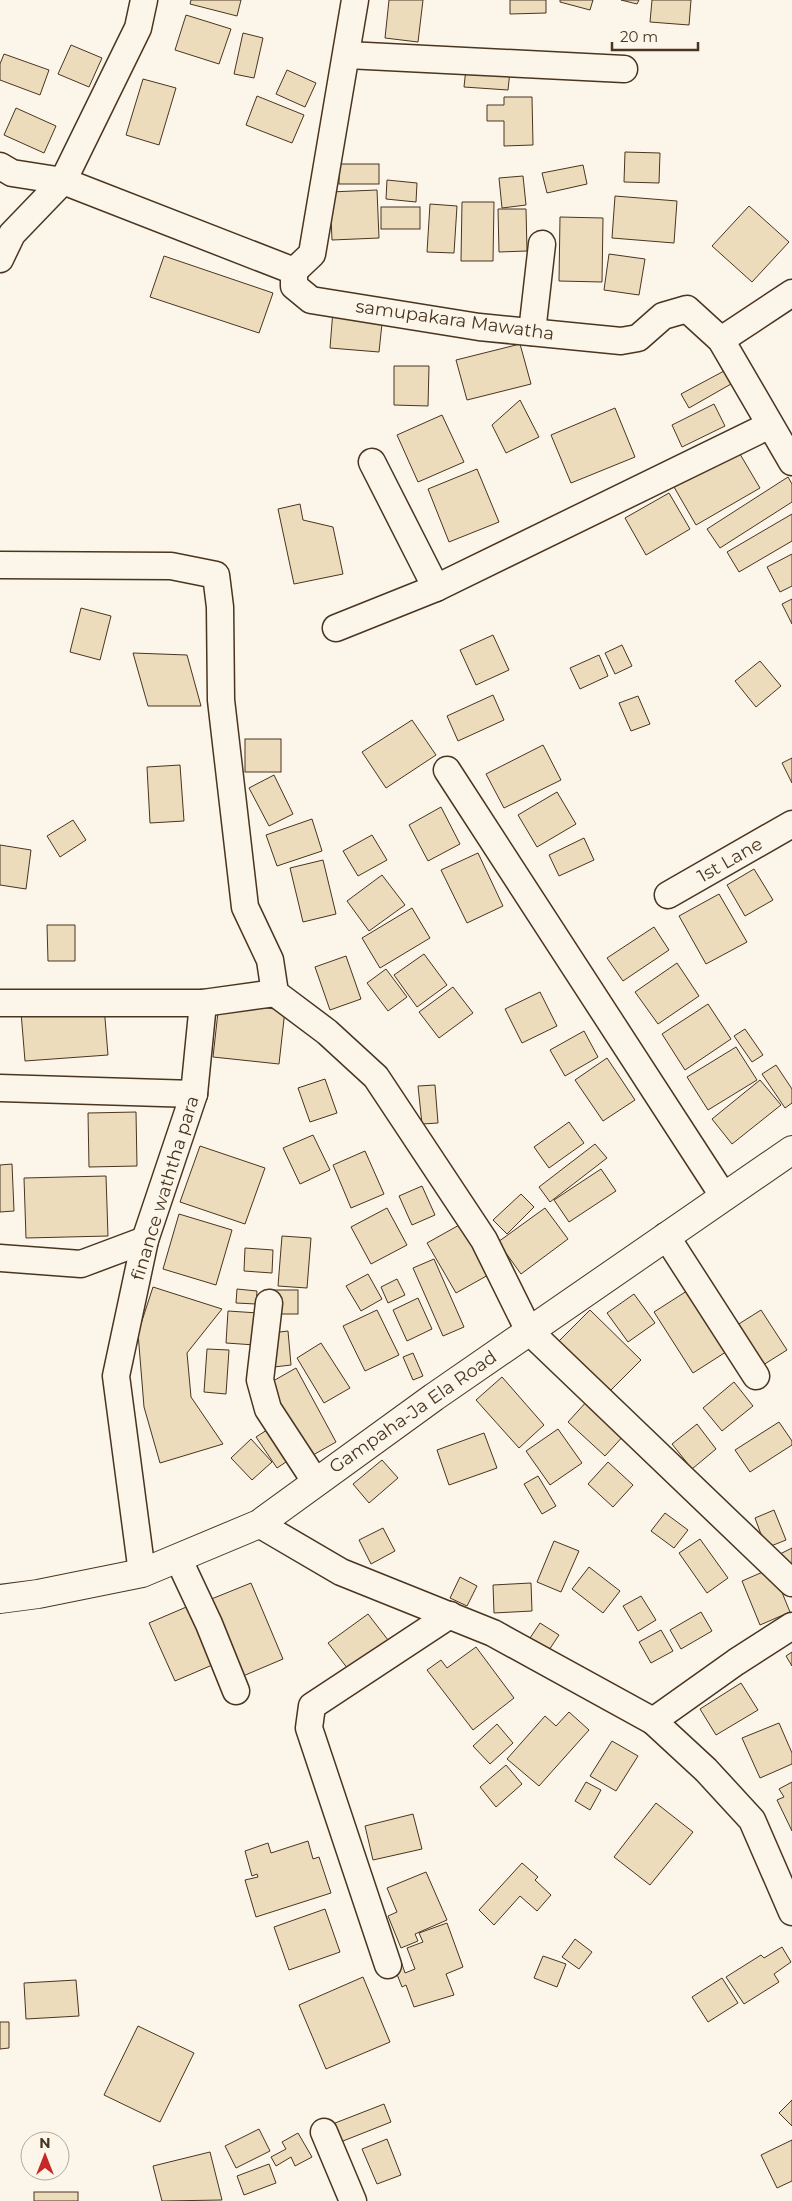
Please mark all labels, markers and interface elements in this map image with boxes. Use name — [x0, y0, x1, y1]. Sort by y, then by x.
scale bar — [612, 20, 698, 52]
text: 20 m — [620, 27, 658, 46]
street label: samupakara Mawatha — [354, 295, 556, 345]
street label: 1st Lane — [694, 833, 767, 887]
street label: finance waththa para — [126, 1093, 204, 1283]
street label: Gampaha-Ja Ela Road — [325, 1346, 501, 1478]
north arrow — [20, 2131, 70, 2181]
text: N — [39, 2134, 51, 2152]

